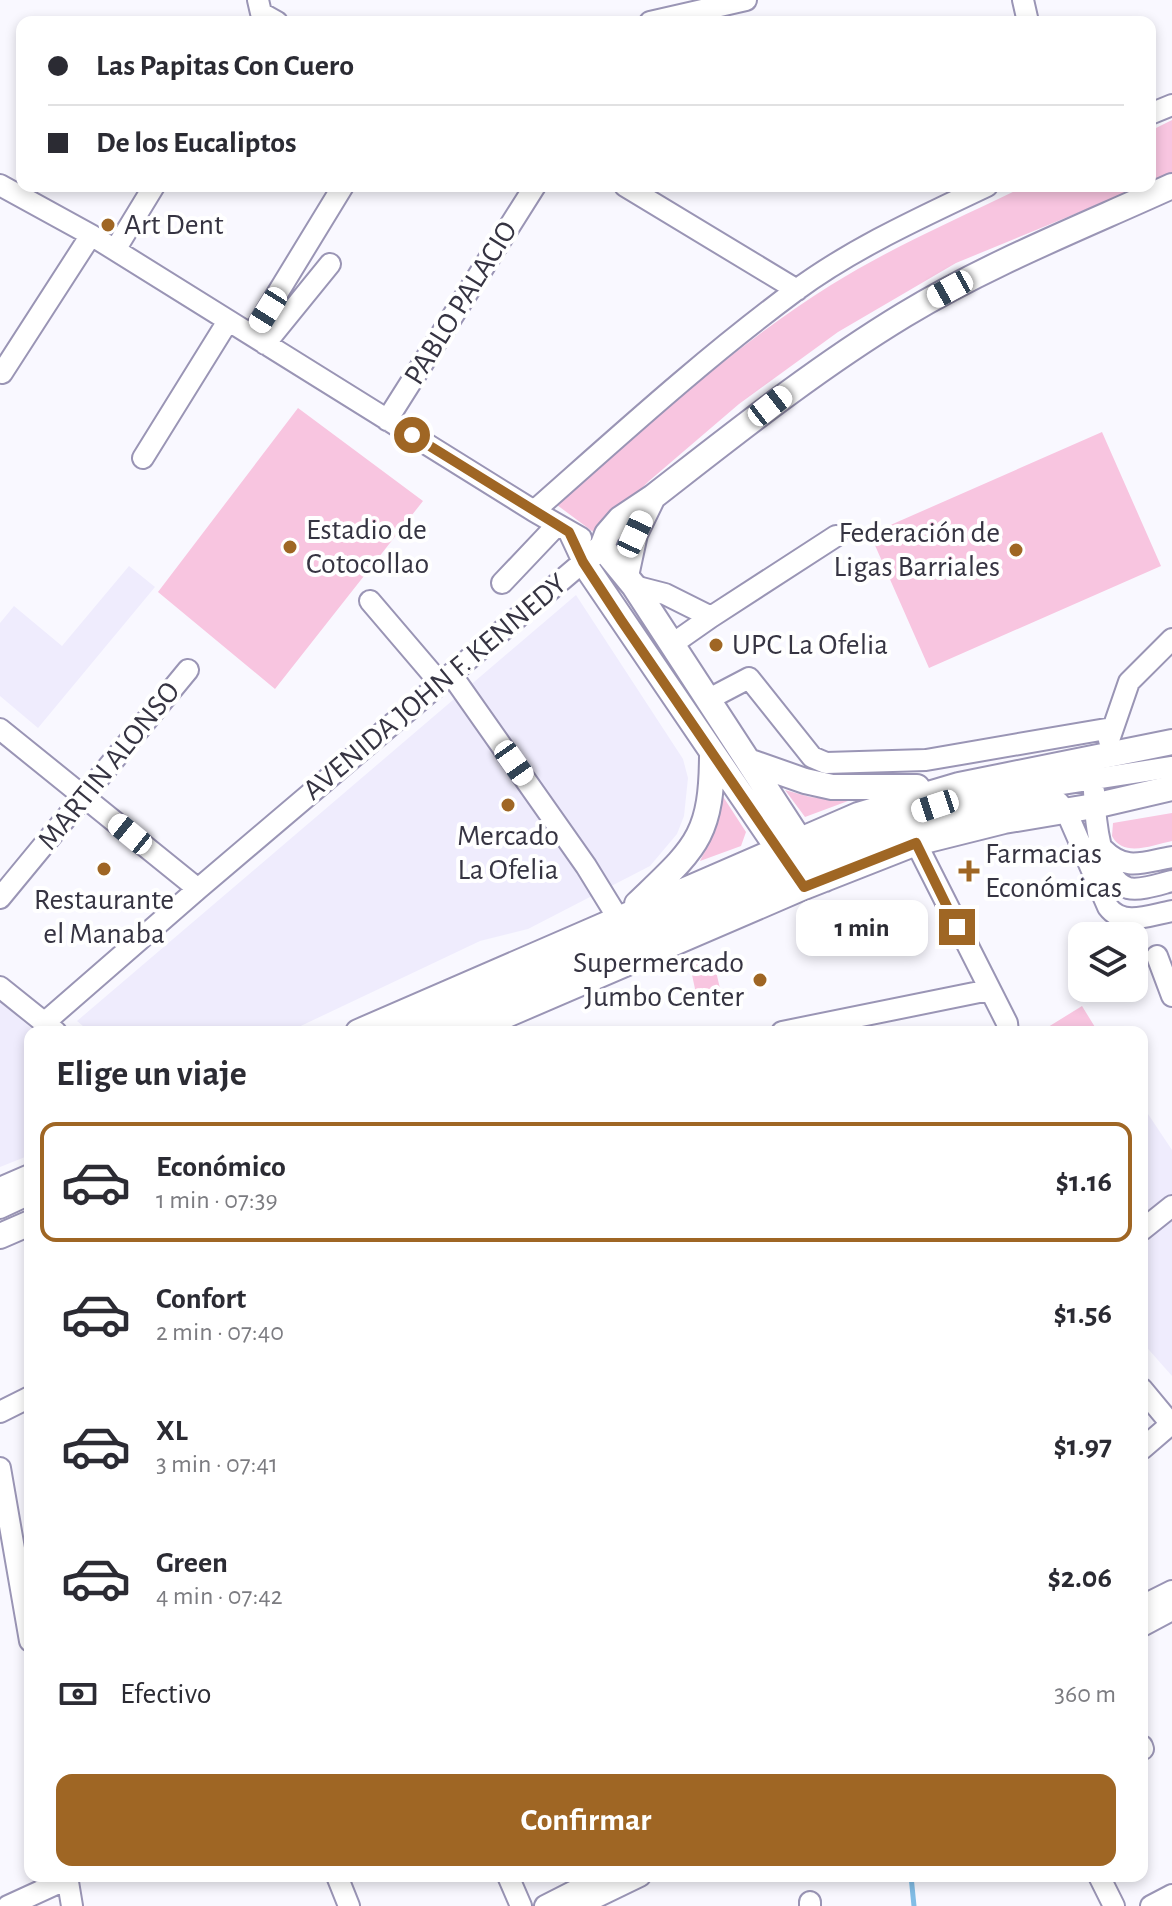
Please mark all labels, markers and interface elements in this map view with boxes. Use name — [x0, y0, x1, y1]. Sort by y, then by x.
text: Las Papitas Con Cuero — [96, 51, 354, 81]
text: De los Eucaliptos — [96, 128, 297, 158]
place label: Art Dent — [124, 210, 224, 240]
marker: Art Dent — [99, 216, 117, 234]
street label: PABLO PALACIO — [399, 216, 523, 390]
car — [923, 267, 977, 311]
car — [245, 283, 291, 337]
car — [744, 382, 796, 430]
route start — [394, 417, 430, 453]
car — [614, 507, 656, 561]
place label: Estadio de Cotocollao — [306, 515, 429, 579]
place label: Federación de Ligas Barriales — [834, 518, 1000, 582]
marker: Estadio de Cotocollao — [281, 538, 299, 556]
marker: Federación de Ligas Barriales — [1007, 541, 1025, 559]
street label: AVENIDA JOHN F. KENNEDY — [297, 568, 573, 806]
place label: UPC La Ofelia — [732, 630, 888, 660]
marker: UPC La Ofelia — [707, 636, 725, 654]
street label: MARTIN ALONSO — [32, 676, 186, 856]
car — [490, 736, 538, 790]
car — [908, 787, 962, 825]
marker: Mercado La Ofelia — [499, 796, 517, 814]
car — [104, 810, 156, 858]
place label: Mercado La Ofelia — [457, 821, 559, 885]
place label: Farmacias Económicas — [985, 839, 1122, 903]
marker: Restaurante el Manaba — [95, 860, 113, 878]
marker: Farmacias Económicas — [960, 862, 978, 880]
place label: Restaurante el Manaba — [34, 885, 174, 949]
callout: 1 min — [797, 899, 929, 955]
route end — [939, 909, 975, 945]
text: 1 min — [835, 915, 889, 941]
map controls — [1068, 922, 1148, 1002]
button: layers — [1068, 922, 1148, 1002]
place label: Supermercado Jumbo Center — [573, 948, 744, 1012]
marker: Supermercado Jumbo Center — [751, 971, 769, 989]
text: Elige un viaje — [56, 1056, 247, 1092]
icon: car — [60, 1146, 132, 1218]
text: Económico — [156, 1152, 286, 1182]
text: $1.16 — [1056, 1167, 1112, 1197]
text: 1 min · 07:39 — [156, 1187, 278, 1213]
icon: car — [60, 1278, 132, 1350]
text: Confort — [156, 1284, 246, 1314]
text: $1.56 — [1053, 1299, 1112, 1329]
text: 2 min · 07:40 — [156, 1319, 284, 1345]
icon: car — [60, 1410, 132, 1482]
text: XL — [156, 1416, 188, 1446]
text: $1.97 — [1053, 1431, 1112, 1461]
text: 3 min · 07:41 — [156, 1451, 278, 1477]
icon: car — [60, 1542, 132, 1614]
text: Green — [156, 1548, 228, 1578]
text: $2.06 — [1047, 1563, 1112, 1593]
text: 4 min · 07:42 — [156, 1583, 283, 1609]
icon: cash — [56, 1672, 100, 1716]
text: Efectivo — [120, 1679, 212, 1709]
text: 360 m — [1054, 1681, 1116, 1707]
button: Confirmar — [56, 1774, 1116, 1866]

